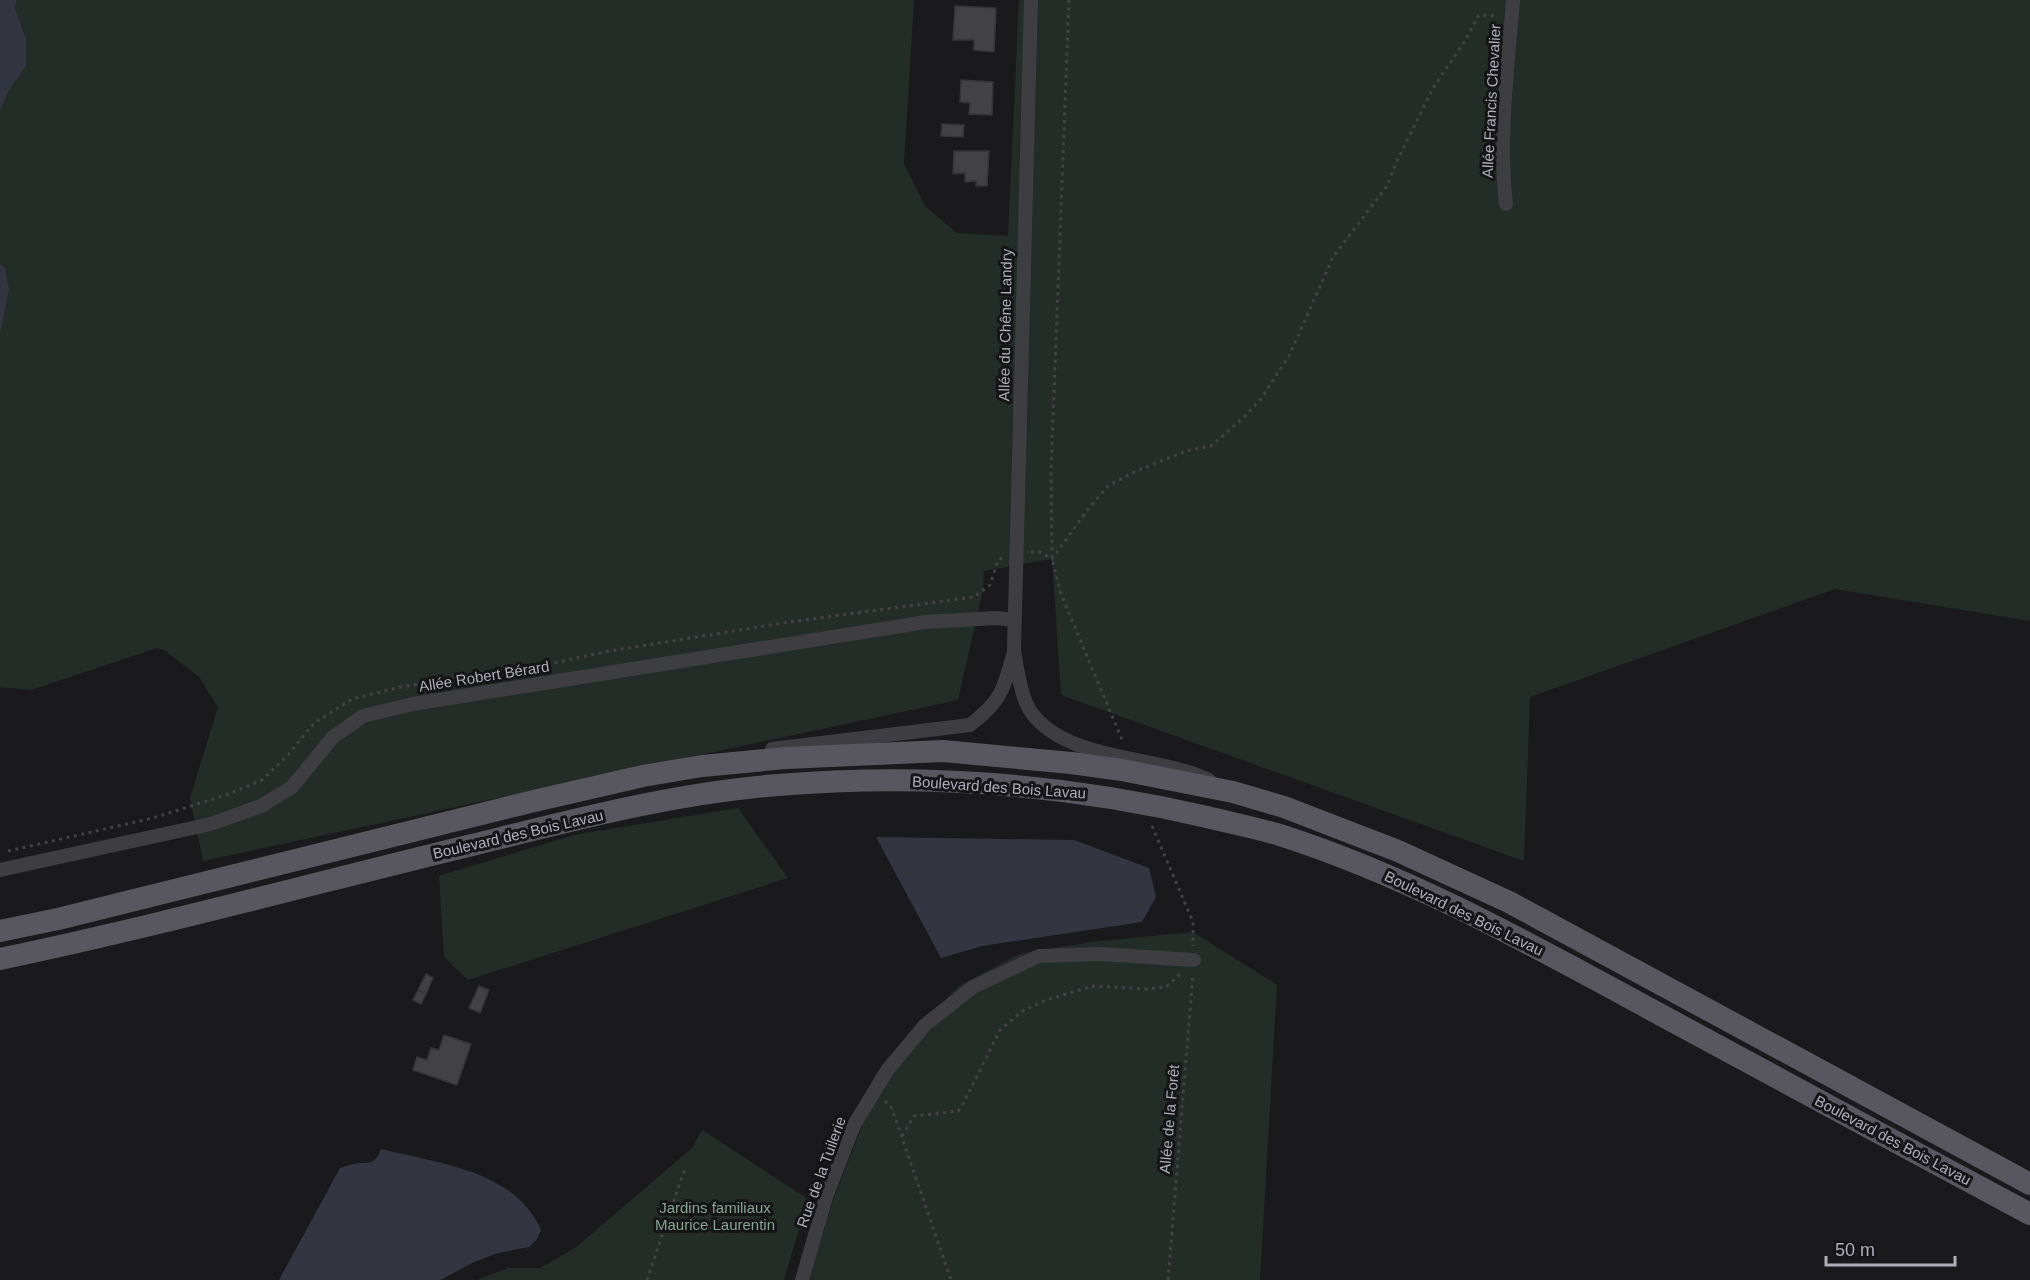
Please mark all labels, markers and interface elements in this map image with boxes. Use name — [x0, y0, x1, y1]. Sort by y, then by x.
street label: Allée Francis Chevalier — [1478, 24, 1504, 178]
street label: Allée du Chêne Landry — [995, 248, 1015, 401]
street label: Allée Robert Bérard — [418, 657, 550, 695]
street label: Boulevard des Bois Lavau — [911, 772, 1087, 802]
street label: Boulevard des Bois Lavau — [431, 806, 605, 862]
street label: Boulevard des Bois Lavau — [1382, 867, 1546, 959]
street label: Allée de la Forêt — [1156, 1063, 1182, 1174]
street label: Boulevard des Bois Lavau — [1812, 1092, 1974, 1188]
street label: Rue de la Tuilerie — [793, 1114, 849, 1230]
park label: Jardins familiaux Maurice Laurentin — [655, 1199, 775, 1233]
scale bar — [1826, 1229, 1955, 1267]
text: 50 m — [1835, 1240, 1875, 1260]

